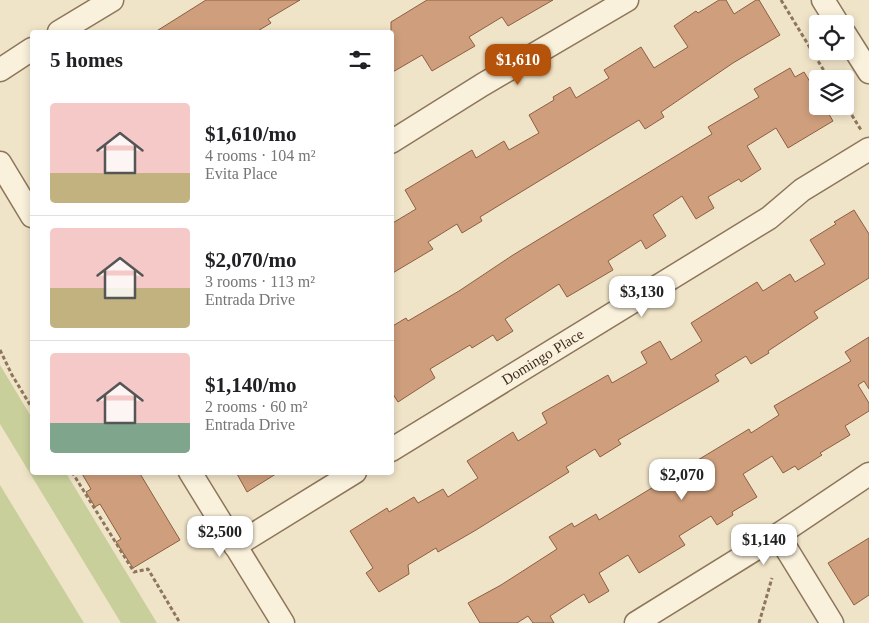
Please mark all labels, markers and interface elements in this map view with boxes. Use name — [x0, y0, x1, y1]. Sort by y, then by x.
map controls — [809, 15, 854, 115]
button: locate — [809, 15, 854, 60]
pin: $1,610 — [477, 44, 559, 86]
icon: filters — [346, 46, 374, 74]
text: 5 homes — [50, 48, 123, 72]
text: $1,610 — [496, 51, 540, 68]
button: layers — [809, 70, 854, 115]
text: $1,610/mo — [205, 122, 297, 146]
icon: home — [90, 123, 150, 183]
text: 4 rooms · 104 m² — [205, 147, 316, 164]
text: Evita Place — [205, 165, 277, 182]
icon: home — [90, 248, 150, 308]
text: $2,070/mo — [205, 248, 297, 272]
text: 3 rooms · 113 m² — [205, 273, 315, 290]
pin: $3,130 — [601, 276, 683, 318]
text: $3,130 — [620, 283, 664, 300]
text: Entrada Drive — [205, 291, 295, 308]
street label: Domingo Place — [499, 326, 587, 388]
icon: home — [90, 373, 150, 433]
text: $1,140/mo — [205, 373, 297, 397]
text: 2 rooms · 60 m² — [205, 398, 308, 415]
text: Entrada Drive — [205, 416, 295, 433]
pin: $2,070 — [641, 458, 723, 501]
text: $2,070 — [660, 466, 704, 483]
pin: $2,500 — [179, 516, 261, 558]
text: $2,500 — [198, 523, 242, 540]
pin: $1,140 — [723, 524, 805, 566]
text: $1,140 — [742, 531, 786, 548]

